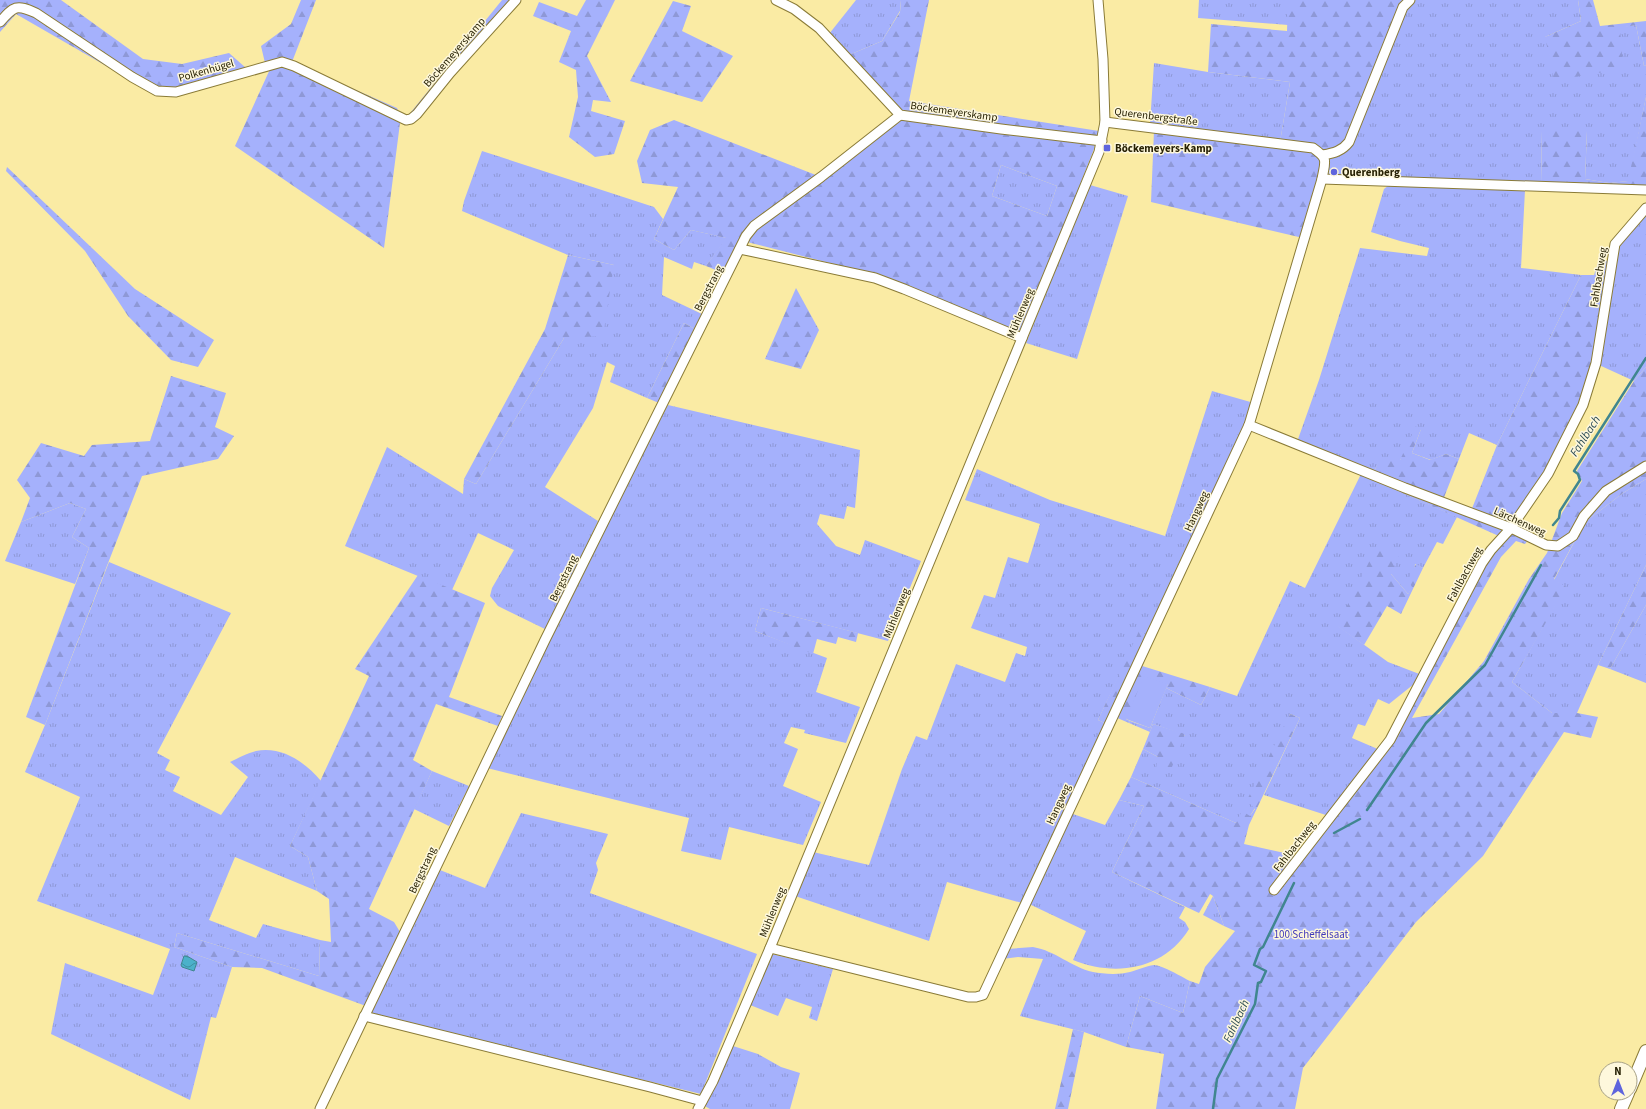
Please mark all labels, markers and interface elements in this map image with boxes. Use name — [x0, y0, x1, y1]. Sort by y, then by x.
street label: Böckemeyerskamp — [420, 14, 489, 90]
street label: Polkenhügel — [177, 55, 236, 86]
street label: Böckemeyerskamp — [909, 98, 998, 125]
street label: Querenbergstraße — [1113, 104, 1199, 129]
place label: Böckemeyers-Kamp — [1115, 141, 1212, 156]
marker: Böckemeyers-Kamp — [1102, 143, 1112, 153]
place label: Querenberg — [1342, 165, 1400, 180]
marker: Querenberg — [1329, 167, 1339, 177]
street label: Fahlbachweg — [1586, 246, 1611, 308]
street label: Bergstrang — [690, 262, 727, 314]
street label: Mühlenweg — [1003, 285, 1038, 341]
water label: Fahlbach — [1566, 413, 1605, 460]
street label: Hangweg — [1181, 488, 1213, 534]
street label: Lärchenweg — [1491, 503, 1549, 540]
street label: Fahlbachweg — [1443, 544, 1486, 604]
street label: Bergstrang — [546, 552, 581, 604]
street label: Mühlenweg — [880, 585, 914, 641]
street label: Hangweg — [1043, 781, 1075, 827]
street label: Fahlbachweg — [1270, 817, 1319, 875]
street label: Bergstrang — [405, 844, 440, 896]
street label: Mühlenweg — [756, 884, 790, 940]
park label: 100 Scheffelsaat — [1274, 927, 1349, 942]
water label: Fahlbach — [1219, 997, 1254, 1045]
north arrow — [1598, 1061, 1638, 1101]
text: N — [1614, 1064, 1622, 1079]

